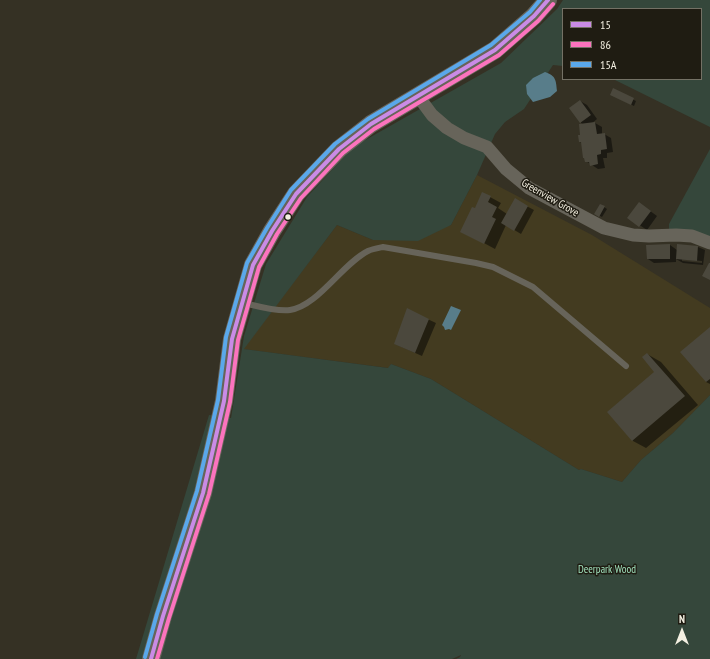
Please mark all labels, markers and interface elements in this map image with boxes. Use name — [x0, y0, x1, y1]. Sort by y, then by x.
legend — [562, 8, 702, 80]
text: 15 — [600, 17, 611, 32]
text: 86 — [600, 37, 611, 52]
text: 15A — [600, 57, 616, 72]
street label: Greenview Grove — [519, 176, 581, 220]
unlabelled marker — [283, 212, 293, 222]
park label: Deerpark Wood — [578, 563, 636, 577]
north arrow — [662, 611, 702, 651]
text: N — [679, 612, 685, 626]

